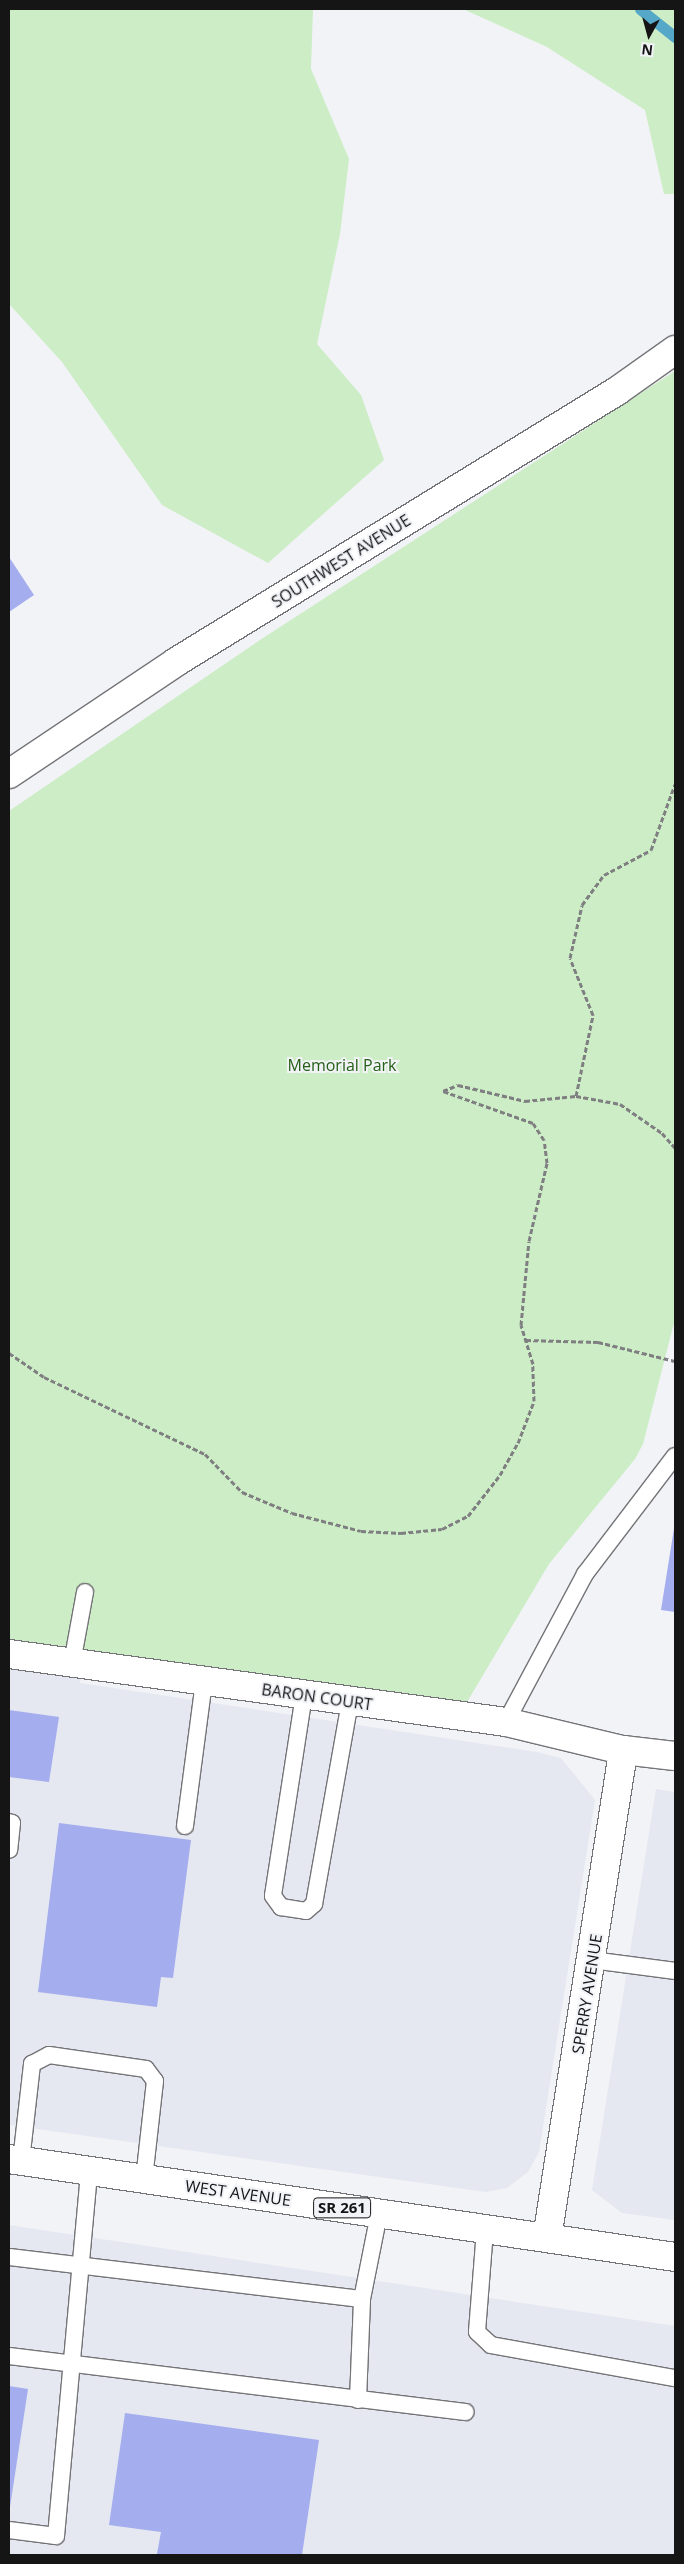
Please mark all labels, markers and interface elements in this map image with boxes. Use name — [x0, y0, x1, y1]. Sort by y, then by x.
north arrow — [624, 10, 674, 60]
text: N — [640, 40, 654, 61]
street label: SOUTHWEST AVENUE — [268, 510, 414, 612]
park label: Memorial Park — [288, 1055, 396, 1075]
street label: BARON COURT — [260, 1680, 374, 1714]
street label: SPERRY AVENUE — [568, 1933, 606, 2055]
street label: WEST AVENUE — [184, 2176, 292, 2210]
road number: SR 261 — [312, 2196, 372, 2220]

